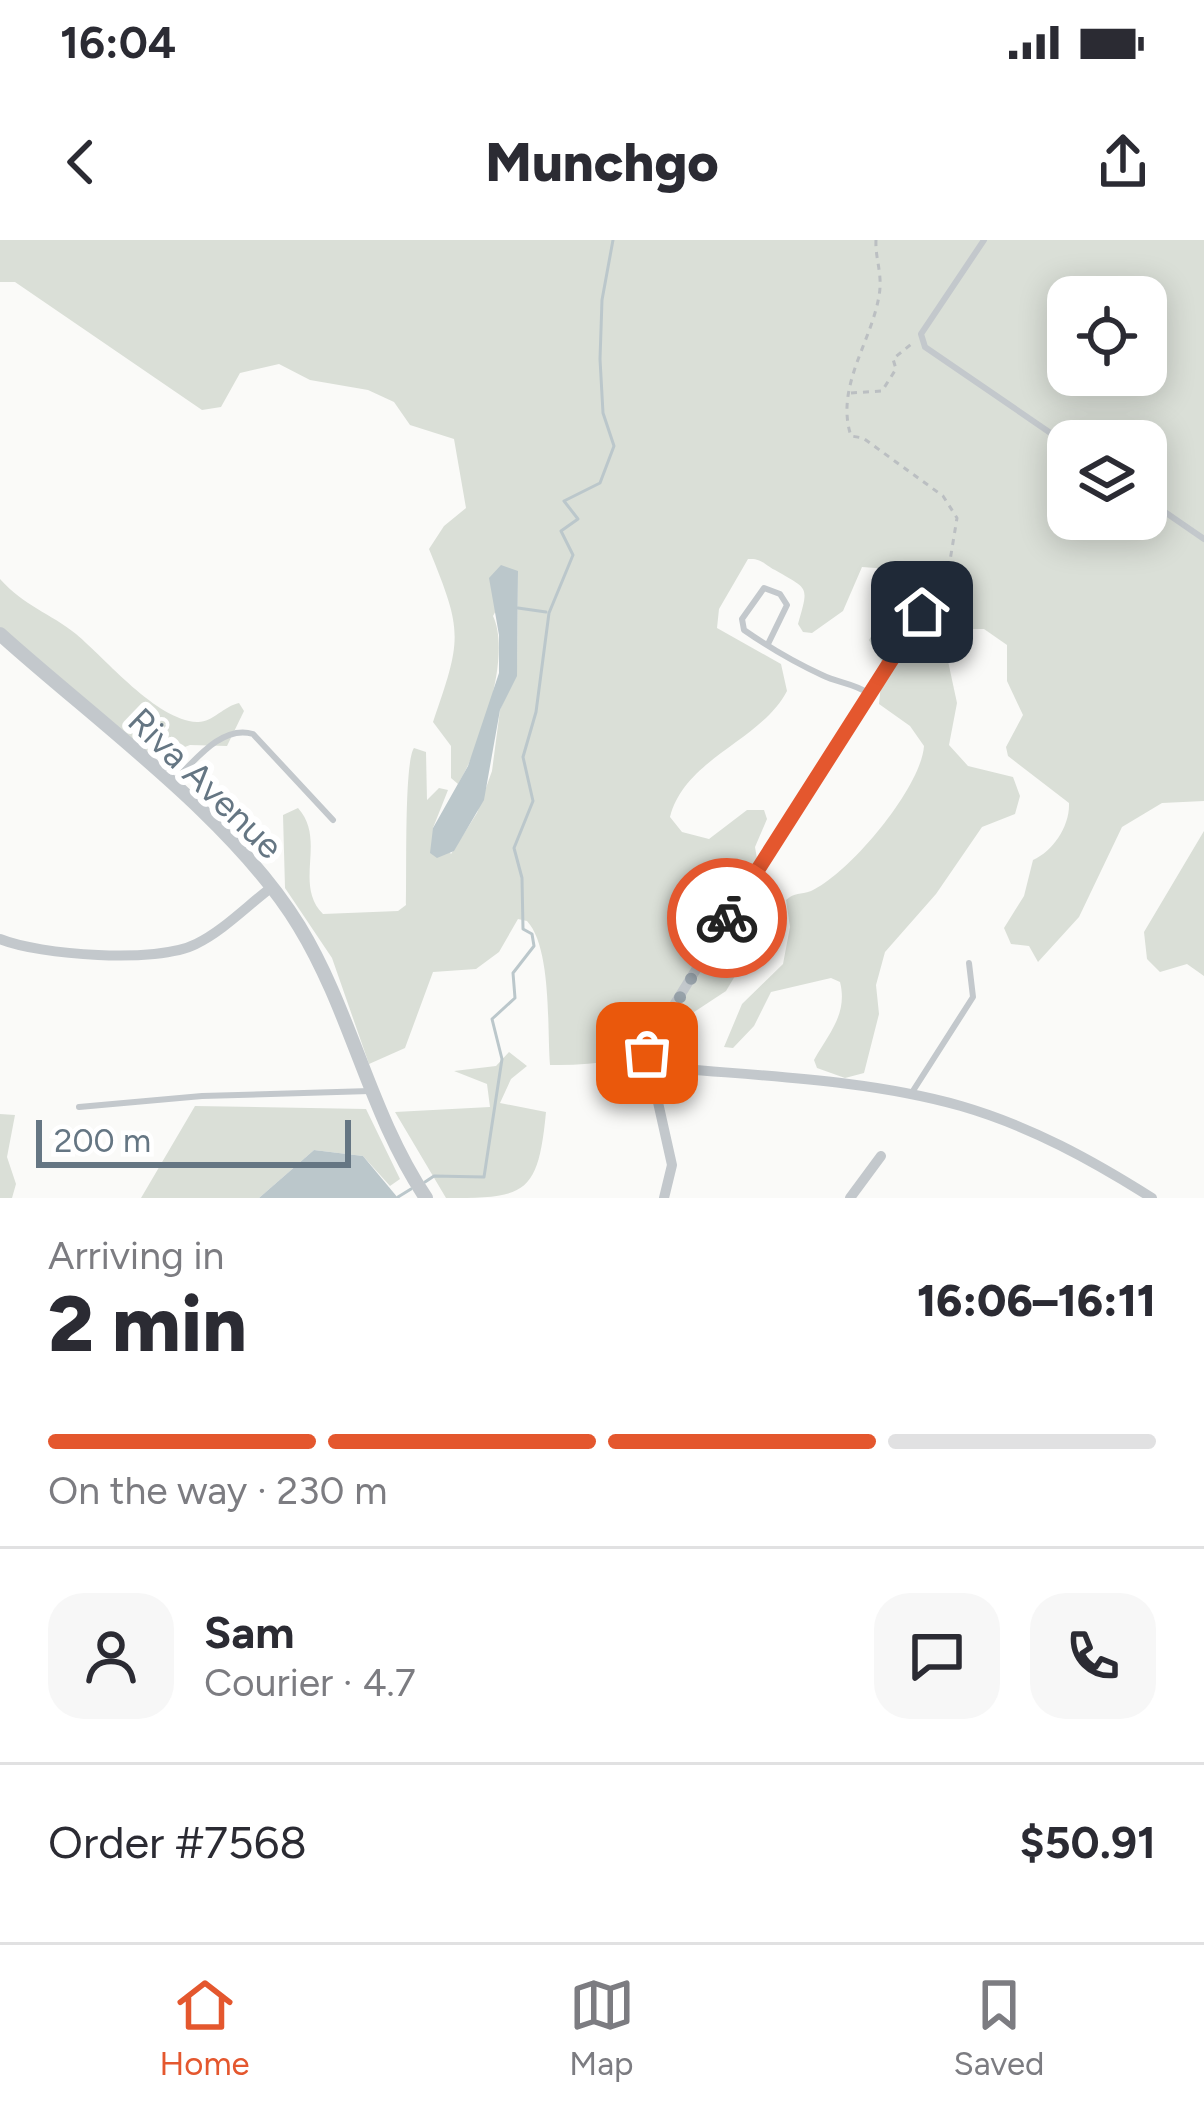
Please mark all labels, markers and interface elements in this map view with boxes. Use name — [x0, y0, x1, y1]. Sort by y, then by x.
text: 16:04 — [60, 15, 176, 69]
icon: back — [48, 129, 114, 195]
icon: share — [1090, 129, 1156, 195]
text: Munchgo — [485, 130, 719, 195]
map controls — [1047, 276, 1167, 540]
button: locate — [1047, 276, 1167, 396]
button: layers — [1047, 420, 1167, 540]
pin — [871, 561, 973, 663]
icon: home — [889, 579, 955, 645]
street label: Riva Avenue — [119, 699, 292, 868]
courier — [667, 858, 787, 978]
icon: bike — [694, 885, 760, 951]
pin — [596, 1002, 698, 1104]
icon: bag — [614, 1020, 680, 1086]
scale bar — [36, 1114, 351, 1167]
text: 200 m — [54, 1121, 151, 1160]
text: Arriving in — [48, 1232, 224, 1279]
text: 16:06–16:11 — [917, 1273, 1156, 1327]
text: 2 min — [48, 1277, 247, 1371]
text: On the way · 230 m — [48, 1467, 387, 1514]
button: person — [48, 1593, 174, 1719]
button: chat — [874, 1593, 1000, 1719]
button: phone — [1030, 1593, 1156, 1719]
text: Sam — [204, 1605, 295, 1659]
text: Courier · 4.7 — [204, 1659, 416, 1706]
text: Order #7568 — [48, 1815, 307, 1869]
text: $50.91 — [1020, 1815, 1156, 1869]
tab: Home — [159, 1972, 250, 2083]
tab: Map — [569, 1972, 635, 2083]
tab: Saved — [953, 1972, 1044, 2083]

